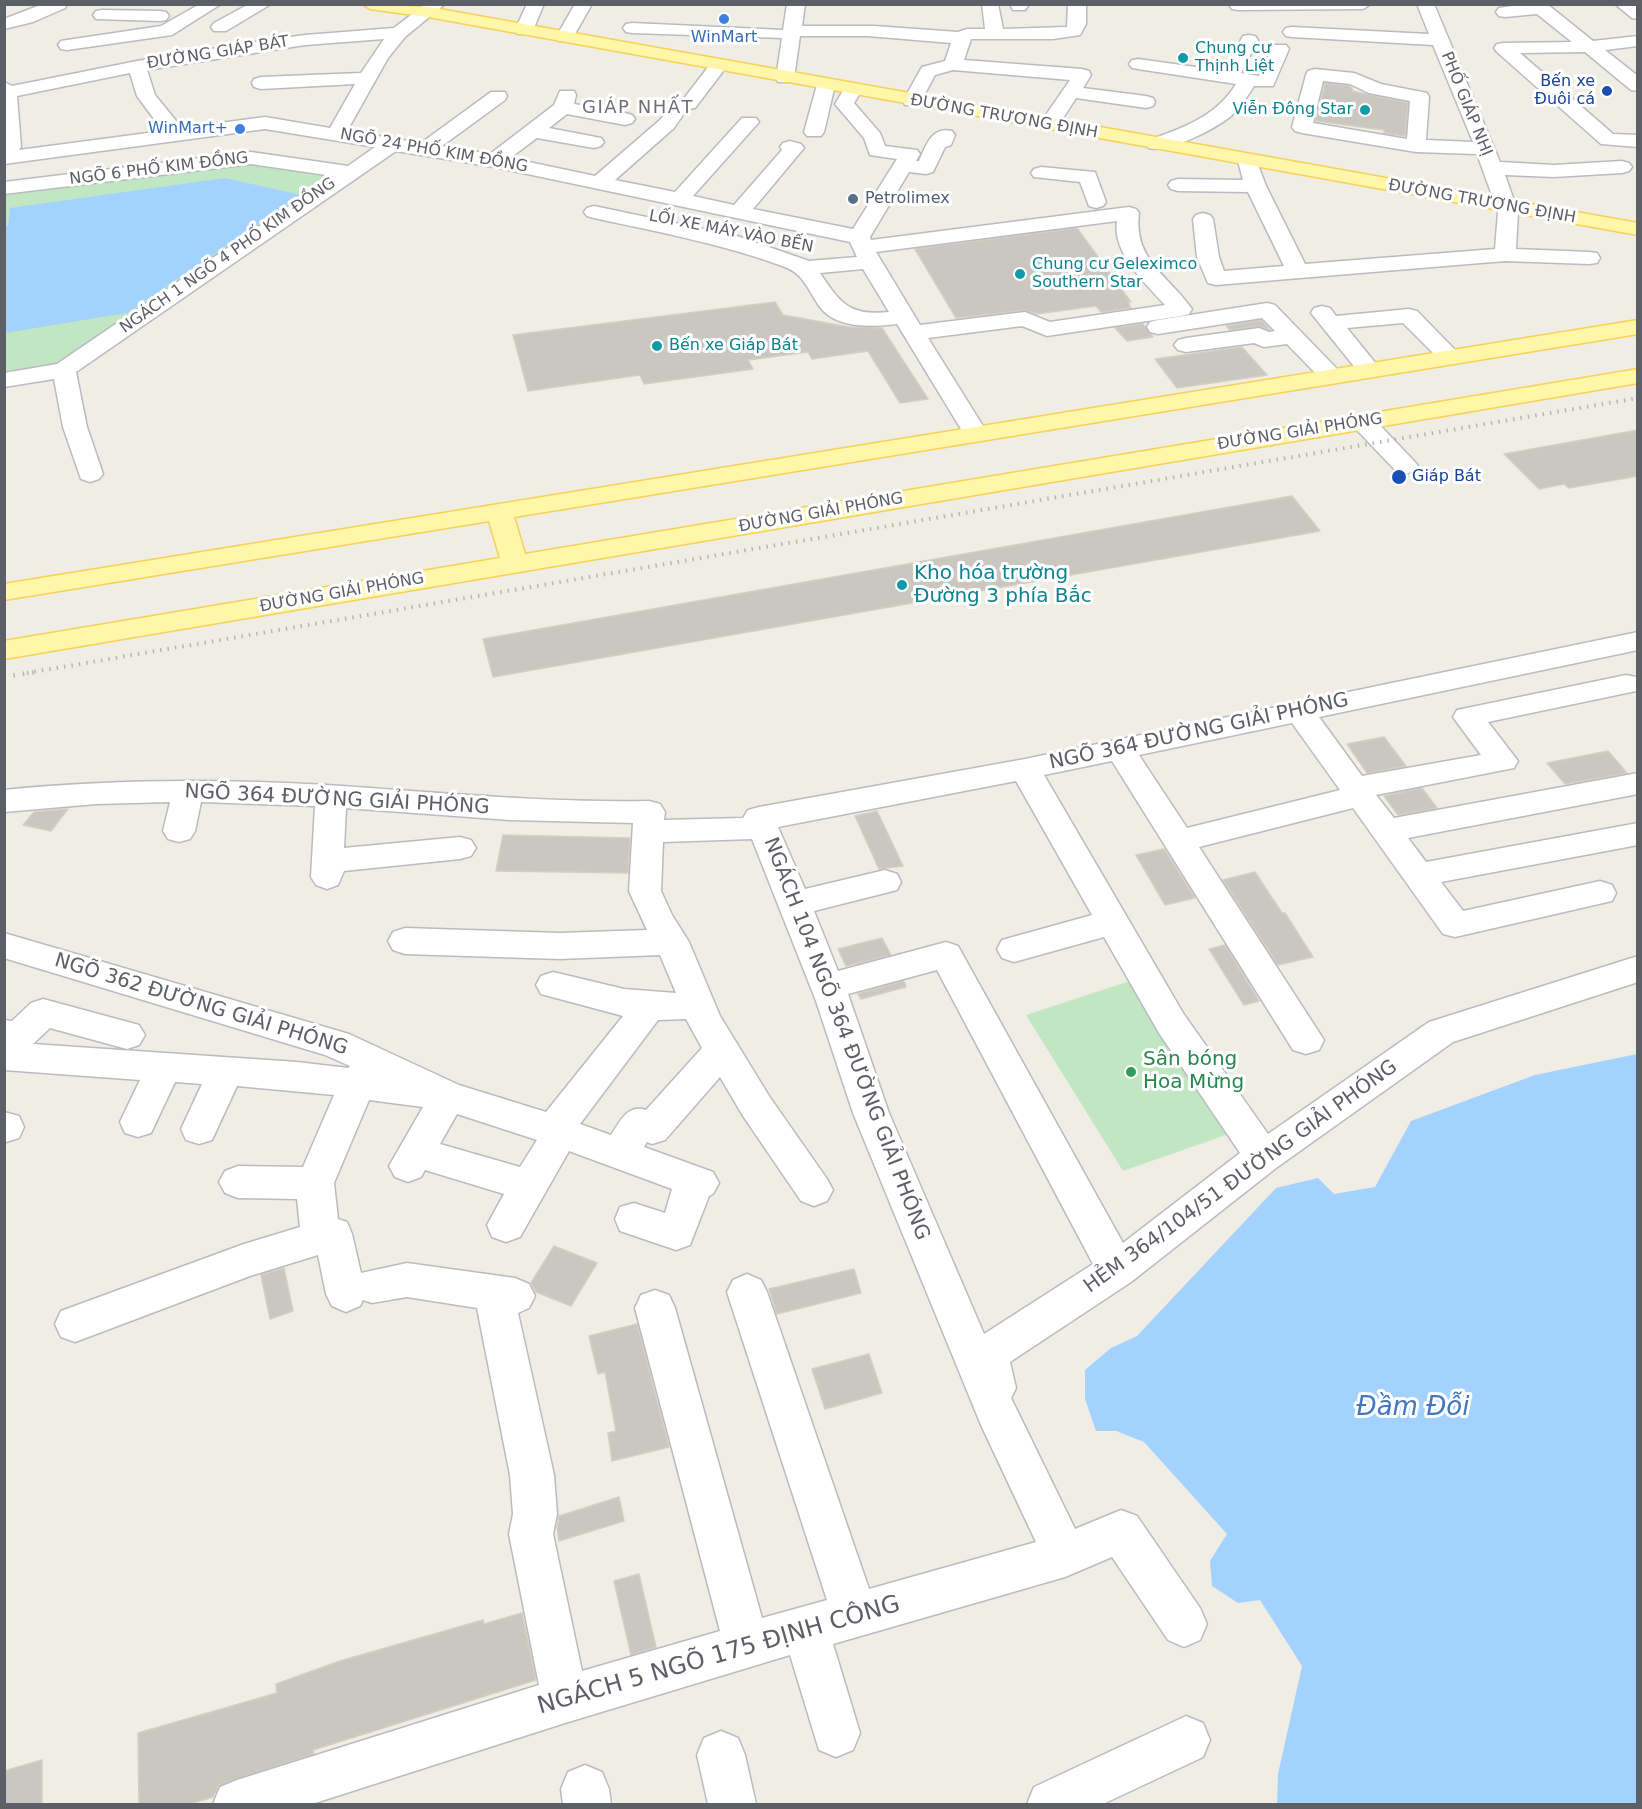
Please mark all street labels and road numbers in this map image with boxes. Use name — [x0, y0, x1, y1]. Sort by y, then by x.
street label: ĐƯỜNG GIÁP BÁT — [146, 32, 290, 74]
street label: PHỐ GIÁP NHỊ — [1436, 49, 1496, 159]
street label: ĐƯỜNG TRƯƠNG ĐỊNH — [909, 91, 1099, 143]
street label: NGÕ 24 PHỐ KIM ĐỒNG — [339, 125, 529, 177]
street label: NGÕ 6 PHỐ KIM ĐỒNG — [68, 148, 250, 190]
street label: NGÁCH 1 NGÕ 4 PHỐ KIM ĐỒNG — [117, 174, 339, 338]
street label: ĐƯỜNG TRƯƠNG ĐỊNH — [1387, 176, 1577, 228]
street label: LỐI XE MÁY VÀO BẾN — [647, 207, 815, 257]
street label: ĐƯỜNG GIẢI PHÓNG — [1216, 409, 1384, 455]
street label: ĐƯỜNG GIẢI PHÓNG — [737, 489, 905, 537]
street label: ĐƯỜNG GIẢI PHÓNG — [258, 569, 426, 617]
street label: NGÕ 364 ĐƯỜNG GIẢI PHÓNG — [1047, 689, 1351, 775]
street label: NGÕ 364 ĐƯỜNG GIẢI PHÓNG — [184, 780, 490, 820]
street label: NGÁCH 104 NGÕ 364 ĐƯỜNG GIẢI PHÓNG — [758, 834, 934, 1244]
street label: NGÕ 362 ĐƯỜNG GIẢI PHÓNG — [51, 949, 351, 1061]
street label: HẺM 364/104/51 ĐƯỜNG GIẢI PHÓNG — [1080, 1055, 1402, 1299]
street label: NGÁCH 5 NGÕ 175 ĐỊNH CÔNG — [534, 1590, 904, 1722]

